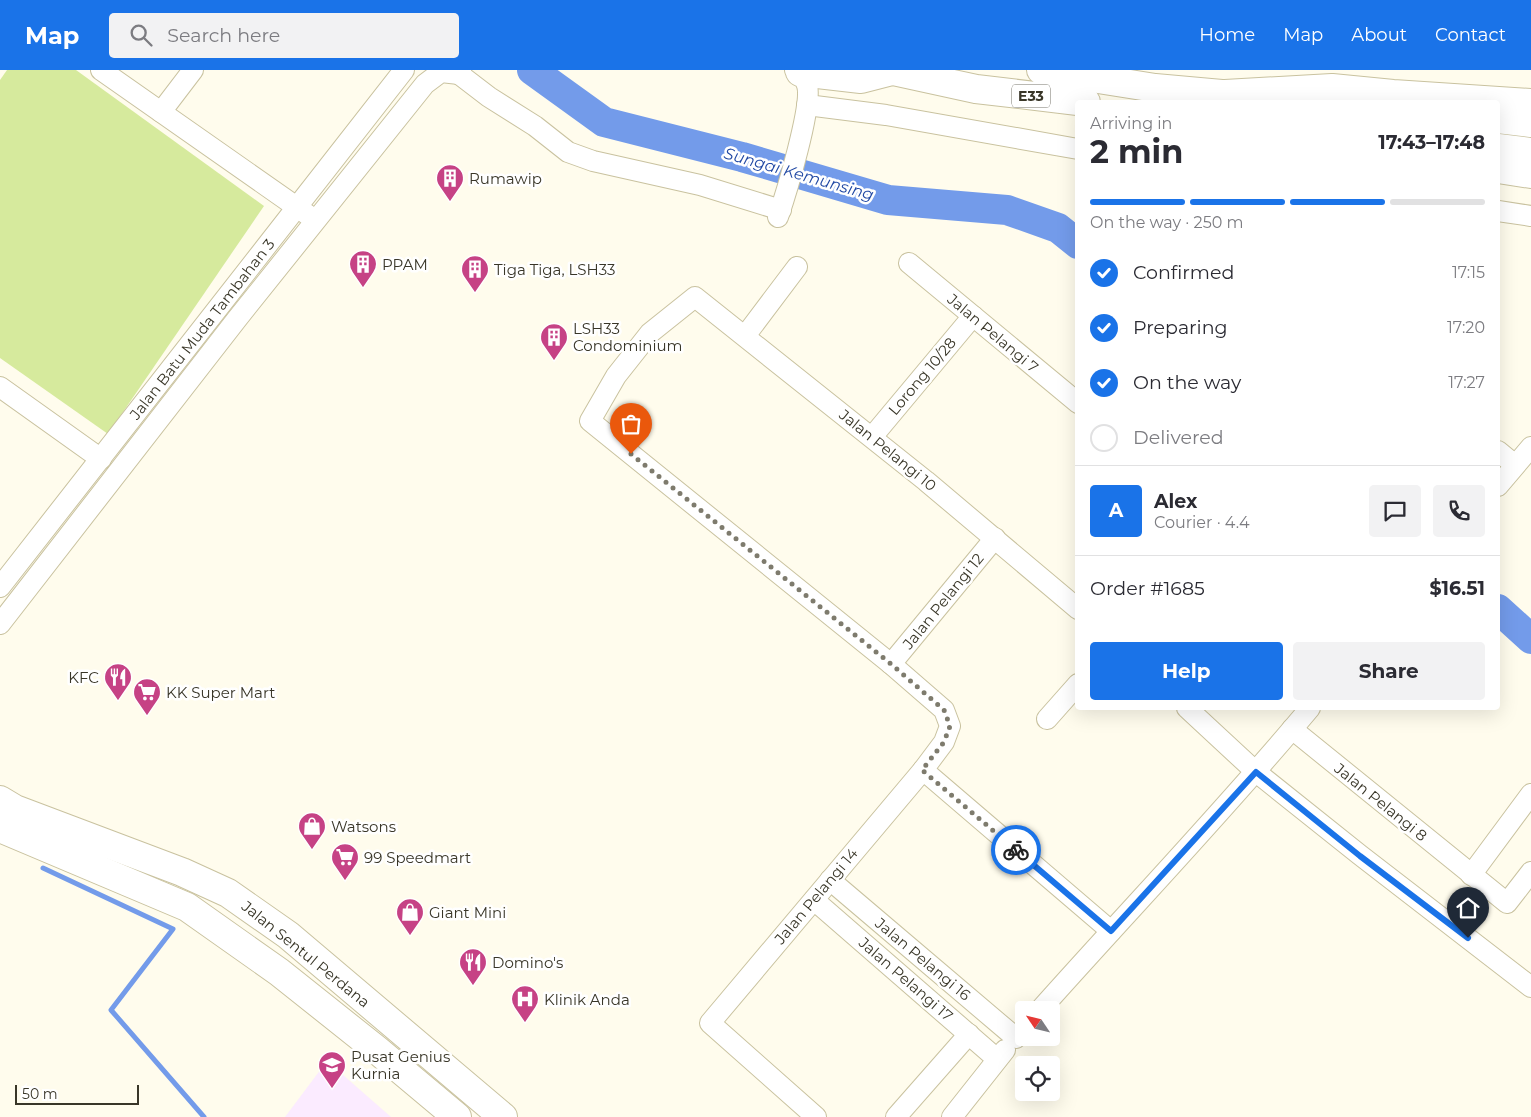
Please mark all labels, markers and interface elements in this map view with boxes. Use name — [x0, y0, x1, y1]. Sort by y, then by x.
search box — [109, 13, 459, 58]
text: Map — [25, 21, 79, 50]
icon: search — [127, 21, 155, 49]
text: Search here — [167, 24, 280, 47]
text: Home — [1199, 24, 1255, 46]
text: Map — [1283, 24, 1323, 46]
text: About — [1351, 24, 1407, 46]
text: Contact — [1435, 24, 1506, 46]
road number: E33 — [1012, 85, 1050, 108]
text: Arriving in — [1090, 114, 1172, 133]
text: 17:43–17:48 — [1378, 131, 1485, 154]
text: 2 min — [1090, 132, 1183, 171]
water label: Sungai Kemunsing — [722, 144, 876, 204]
building icon: Rumawip — [435, 163, 465, 202]
place label: Rumawip — [469, 169, 542, 188]
text: On the way · 250 m — [1090, 213, 1243, 232]
street label: Jalan Batu Muda Tambahan 3 — [125, 235, 279, 424]
building icon: PPAM — [348, 249, 378, 288]
building icon: Tiga Tiga, LSH33 — [460, 254, 490, 293]
place label: PPAM — [382, 255, 428, 274]
icon: check — [1090, 259, 1118, 287]
place label: Tiga Tiga, LSH33 — [494, 260, 616, 279]
text: Confirmed — [1133, 261, 1234, 284]
text: 17:15 — [1452, 263, 1485, 282]
street label: Jalan Pelangi 7 — [943, 289, 1043, 377]
icon: check — [1090, 314, 1118, 342]
text: Preparing — [1133, 316, 1228, 339]
text: 17:20 — [1447, 318, 1485, 337]
place label: LSH33 Condominium — [573, 319, 683, 355]
building icon: LSH33 Condominium — [539, 322, 569, 361]
street label: Lorong 10/28 — [884, 333, 960, 419]
icon: check — [1090, 369, 1118, 397]
text: On the way — [1133, 371, 1241, 394]
text: 17:27 — [1448, 373, 1485, 392]
pin — [610, 403, 652, 454]
street label: Jalan Pelangi 10 — [835, 404, 940, 495]
icon: bag — [617, 410, 645, 438]
text: Delivered — [1133, 426, 1224, 449]
button: chat — [1369, 485, 1421, 537]
button: phone — [1433, 485, 1485, 537]
text: Alex — [1154, 490, 1197, 513]
text: A — [1109, 499, 1123, 522]
text: Courier · 4.4 — [1154, 513, 1250, 532]
street label: Jalan Pelangi 12 — [898, 549, 988, 654]
text: Order #1685 — [1090, 577, 1205, 600]
text: $16.51 — [1430, 577, 1485, 600]
button: Help — [1090, 642, 1283, 700]
button: Share — [1293, 642, 1485, 700]
restaurant icon: KFC — [103, 662, 133, 701]
place label: KFC — [68, 668, 99, 687]
supermarket icon: KK Super Mart — [132, 677, 162, 716]
place label: KK Super Mart — [166, 683, 275, 702]
street label: Jalan Pelangi 8 — [1330, 758, 1431, 845]
shop icon: Watsons — [297, 811, 327, 850]
place label: Watsons — [331, 817, 396, 836]
courier — [991, 825, 1041, 875]
icon: bike — [1002, 836, 1030, 864]
supermarket icon: 99 Speedmart — [330, 842, 360, 881]
street label: Jalan Pelangi 14 — [770, 844, 862, 949]
place label: 99 Speedmart — [364, 848, 471, 867]
pin — [1447, 887, 1489, 938]
icon: home — [1454, 894, 1482, 922]
street label: Jalan Sentul Perdana — [237, 896, 374, 1012]
shop icon: Giant Mini — [395, 897, 425, 936]
place label: Giant Mini — [429, 903, 506, 922]
street label: Jalan Pelangi 16 — [871, 913, 975, 1004]
street label: Jalan Pelangi 17 — [854, 932, 957, 1025]
restaurant icon: Domino's — [458, 947, 488, 986]
place label: Domino's — [492, 953, 563, 972]
hospital icon: Klinik Anda — [510, 984, 540, 1023]
place label: Klinik Anda — [544, 990, 630, 1009]
north arrow — [1015, 1001, 1060, 1046]
map controls — [1015, 1001, 1060, 1101]
place label: Pusat Genius Kurnia — [351, 1047, 450, 1083]
school or university icon: Pusat Genius Kurnia — [317, 1050, 347, 1089]
button: locate — [1015, 1056, 1060, 1101]
scale bar — [15, 1082, 139, 1105]
text: 50 m — [22, 1085, 58, 1103]

